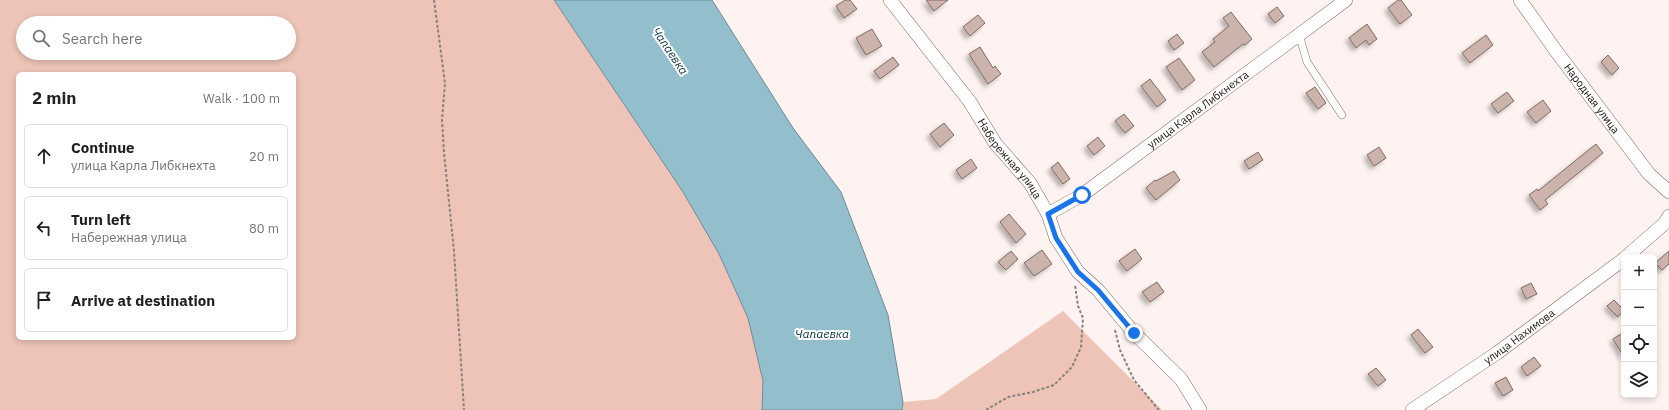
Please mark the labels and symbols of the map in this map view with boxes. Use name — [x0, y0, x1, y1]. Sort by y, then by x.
water label: Чапаевка — [649, 24, 692, 77]
street label: Народная улица — [1561, 61, 1623, 136]
street label: улица Карла Либкнехта — [1144, 67, 1251, 151]
street label: Набережная улица — [975, 116, 1045, 202]
route start — [1073, 186, 1091, 204]
street label: улица Нахимова — [1481, 306, 1558, 367]
route end — [1125, 324, 1143, 342]
water label: Чапаевка — [795, 326, 849, 341]

